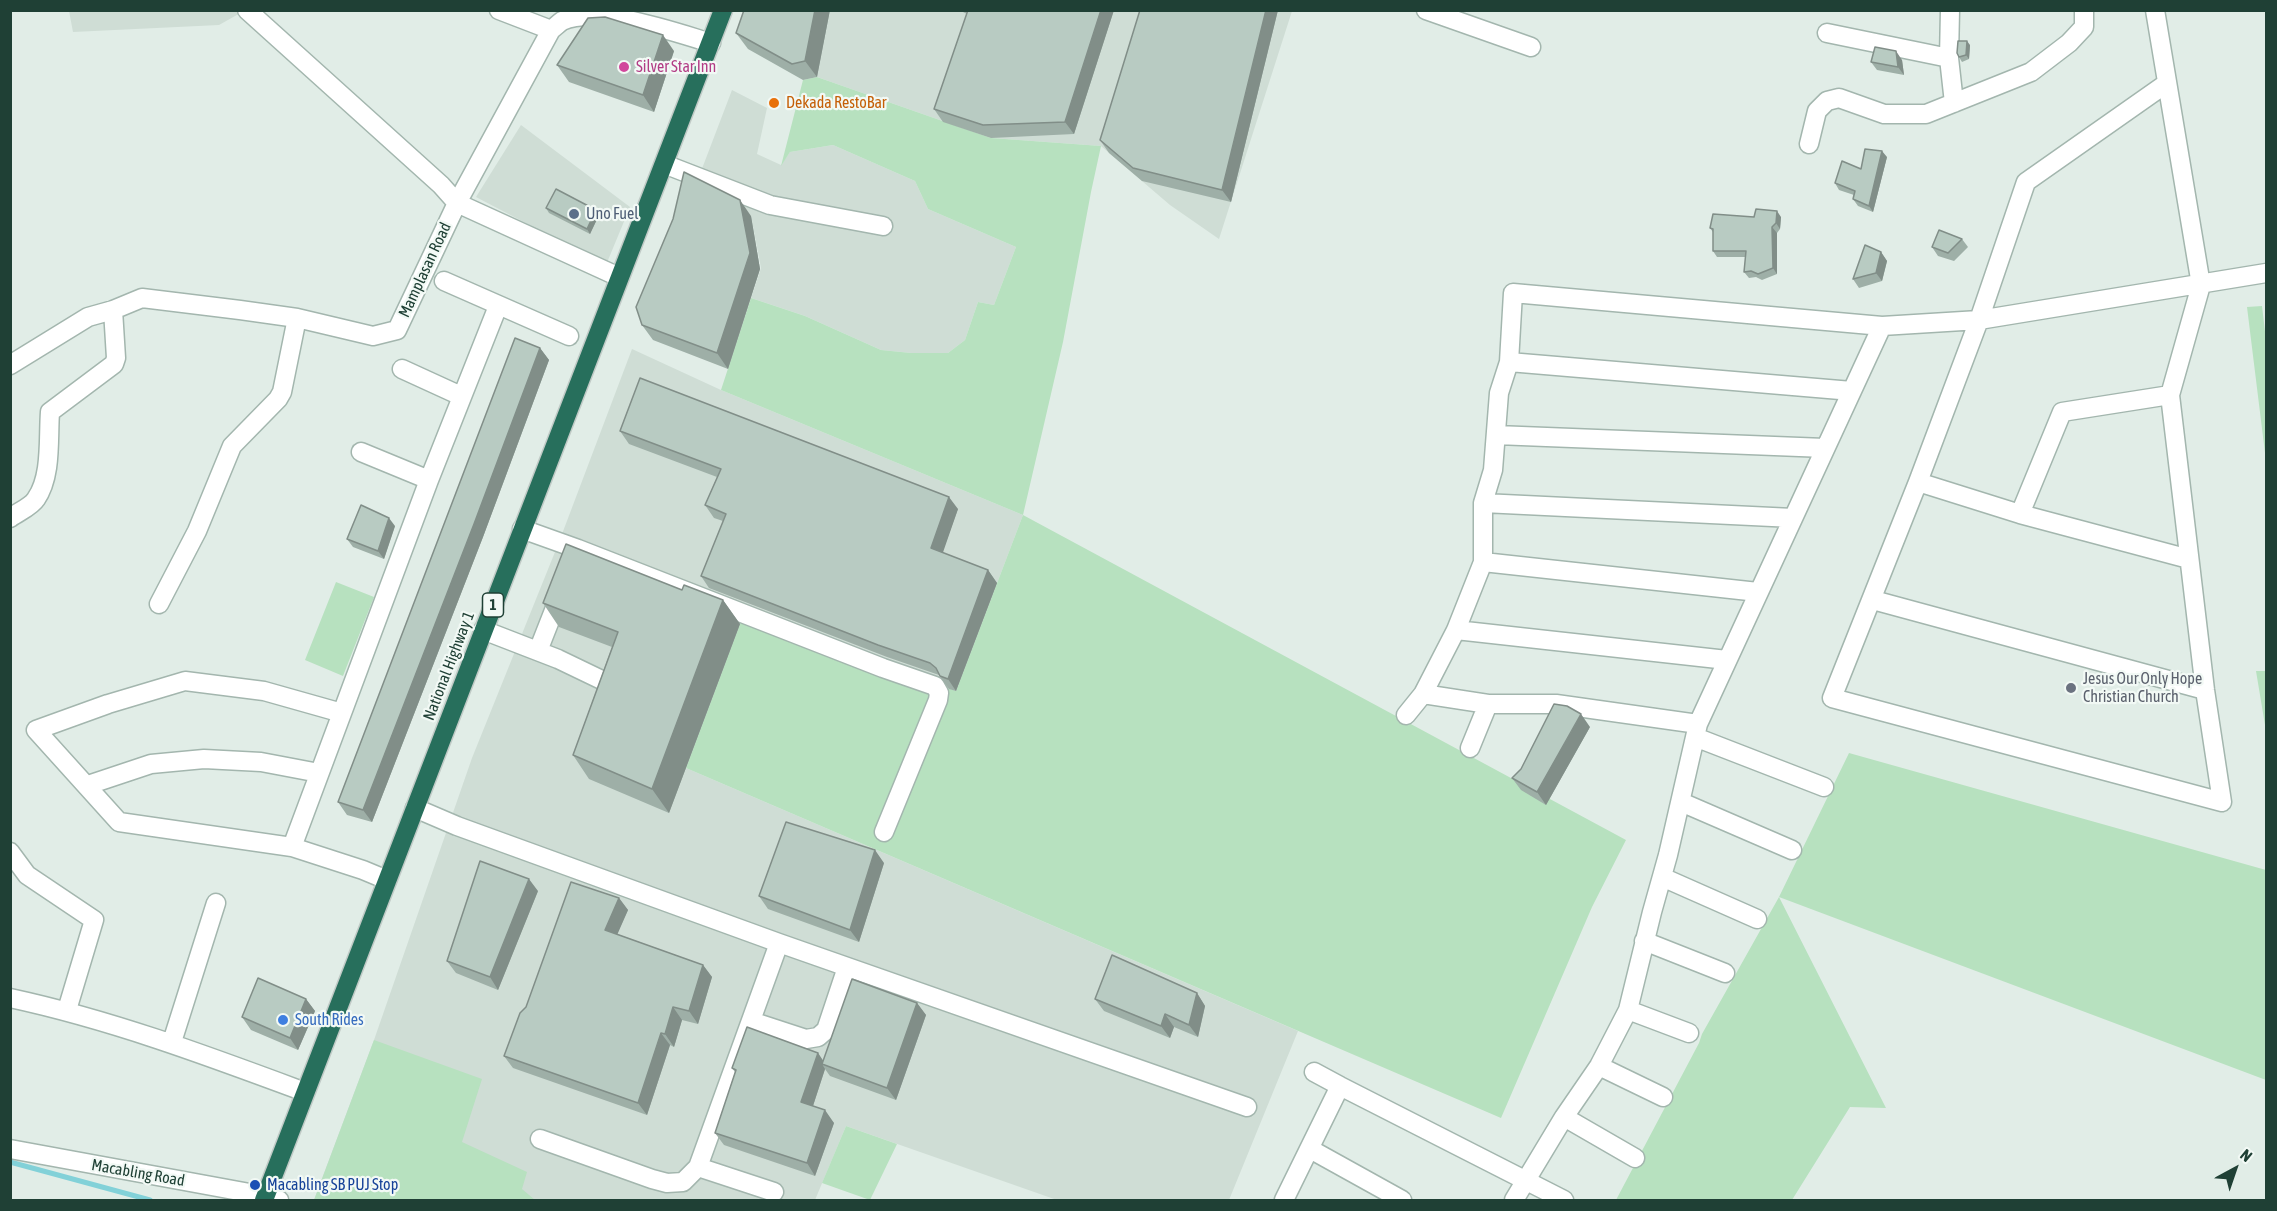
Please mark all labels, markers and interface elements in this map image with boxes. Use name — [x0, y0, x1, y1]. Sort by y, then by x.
place label: Silver Star Inn — [636, 57, 716, 77]
marker: Silver Star Inn — [617, 60, 631, 74]
place label: Dekada RestoBar — [786, 93, 887, 113]
marker: Dekada RestoBar — [767, 96, 781, 110]
place label: Uno Fuel — [586, 204, 638, 224]
marker: Uno Fuel — [567, 207, 581, 221]
street label: Mamplasan Road — [395, 219, 455, 321]
road number: 1 — [482, 593, 504, 617]
street label: National Highway 1 — [419, 609, 479, 723]
place label: Jesus Our Only Hope Christian Church — [2083, 669, 2202, 707]
marker: Jesus Our Only Hope Christian Church — [2064, 681, 2078, 695]
place label: South Rides — [295, 1010, 364, 1030]
marker: South Rides — [276, 1013, 290, 1027]
north arrow — [2205, 1139, 2265, 1199]
text: N — [2237, 1145, 2256, 1165]
street label: Macabling Road — [90, 1155, 186, 1191]
place label: Macabling SB PUJ Stop — [267, 1175, 398, 1195]
marker: Macabling SB PUJ Stop — [248, 1178, 262, 1192]

